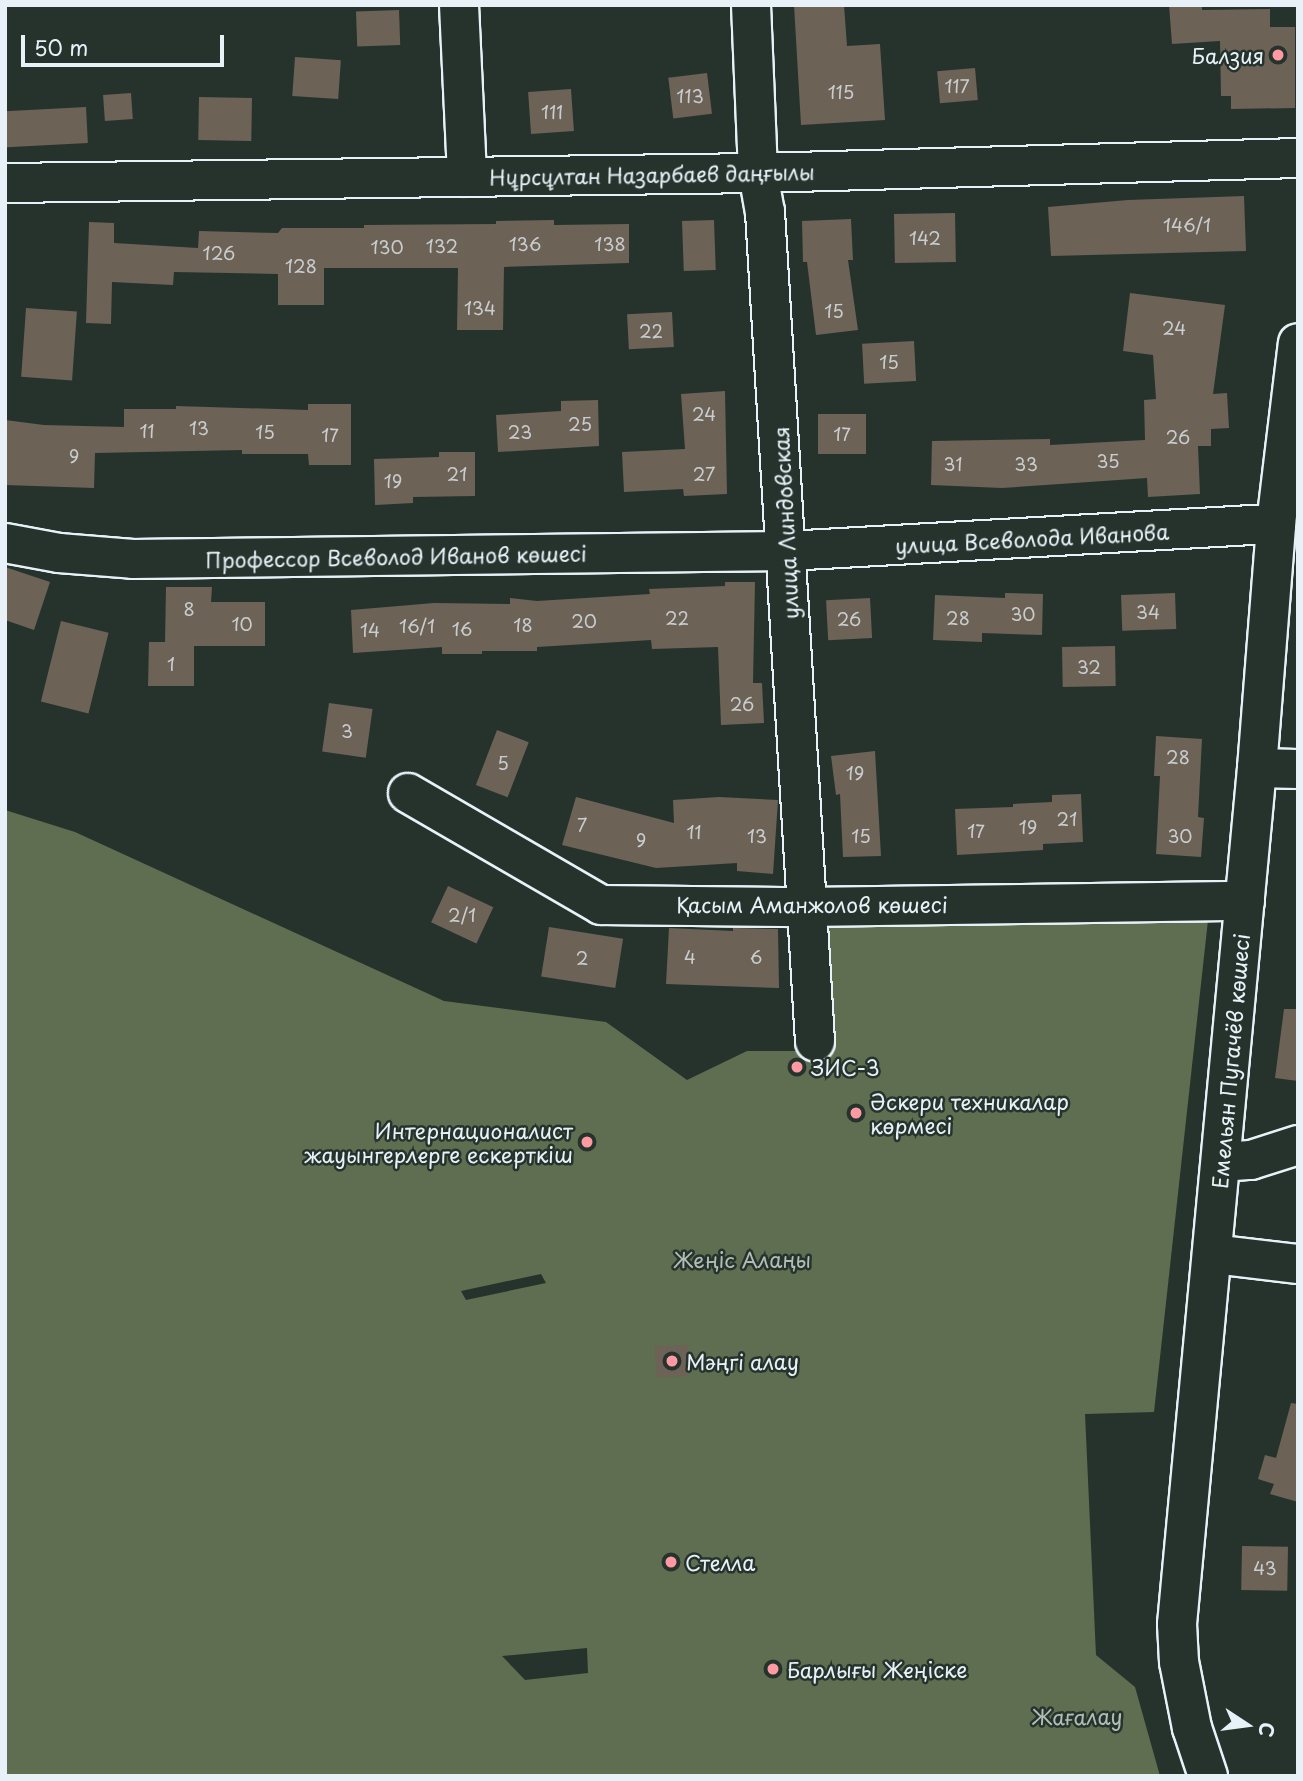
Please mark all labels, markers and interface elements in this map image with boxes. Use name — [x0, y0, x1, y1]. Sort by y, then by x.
scale bar — [24, 21, 228, 65]
text: 50 m — [34, 31, 88, 63]
place label: Балзия — [1191, 42, 1264, 68]
marker: Балзия — [1270, 47, 1286, 63]
house number: 117 — [944, 75, 970, 97]
house number: 115 — [828, 81, 854, 103]
house number: 113 — [676, 85, 704, 107]
house number: 111 — [541, 101, 563, 123]
street label: Нұрсұлтан Назарбаев даңғылы — [488, 159, 816, 189]
house number: 146/1 — [1163, 214, 1211, 236]
house number: 142 — [909, 227, 941, 249]
house number: 136 — [509, 233, 541, 255]
house number: 138 — [594, 233, 626, 255]
house number: 132 — [426, 235, 458, 257]
house number: 130 — [370, 236, 404, 258]
house number: 126 — [203, 242, 235, 264]
house number: 128 — [285, 255, 317, 277]
house number: 134 — [464, 297, 496, 319]
house number: 15 — [824, 300, 844, 322]
house number: 24 — [1162, 317, 1186, 339]
house number: 22 — [639, 320, 663, 342]
house number: 15 — [879, 351, 899, 373]
house number: 24 — [692, 403, 716, 425]
house number: 25 — [568, 413, 592, 435]
house number: 13 — [189, 417, 209, 439]
house number: 11 — [139, 420, 155, 442]
house number: 15 — [255, 421, 275, 443]
house number: 23 — [508, 421, 532, 443]
house number: 17 — [833, 423, 851, 445]
house number: 17 — [321, 424, 339, 446]
street label: улица Линдовская — [767, 425, 803, 621]
house number: 26 — [1166, 426, 1190, 448]
house number: 9 — [69, 445, 79, 467]
house number: 35 — [1096, 450, 1120, 472]
house number: 31 — [944, 453, 962, 475]
house number: 33 — [1014, 453, 1038, 475]
house number: 21 — [447, 463, 467, 485]
house number: 27 — [693, 463, 715, 485]
house number: 19 — [384, 470, 402, 492]
street label: улица Всеволода Иванова — [893, 518, 1171, 558]
street label: Профессор Всеволод Иванов көшесі — [205, 540, 587, 572]
house number: 8 — [183, 598, 195, 620]
house number: 34 — [1136, 601, 1160, 623]
house number: 30 — [1010, 603, 1036, 625]
house number: 22 — [665, 607, 689, 629]
house number: 28 — [946, 607, 970, 629]
house number: 26 — [837, 608, 861, 630]
house number: 20 — [571, 610, 597, 632]
house number: 10 — [231, 613, 253, 635]
house number: 18 — [513, 614, 533, 636]
house number: 16/1 — [399, 615, 435, 637]
house number: 16 — [452, 618, 472, 640]
house number: 14 — [360, 619, 380, 641]
house number: 1 — [167, 653, 175, 675]
house number: 32 — [1077, 656, 1101, 678]
house number: 26 — [730, 693, 754, 715]
house number: 3 — [341, 720, 353, 742]
house number: 28 — [1166, 746, 1190, 768]
house number: 5 — [497, 752, 509, 774]
house number: 19 — [846, 762, 864, 784]
house number: 21 — [1057, 808, 1077, 830]
house number: 7 — [577, 814, 587, 836]
house number: 19 — [1019, 816, 1037, 838]
house number: 17 — [967, 820, 985, 842]
house number: 11 — [686, 821, 702, 843]
house number: 13 — [747, 825, 767, 847]
house number: 15 — [851, 825, 871, 847]
house number: 30 — [1167, 825, 1193, 847]
house number: 9 — [636, 829, 646, 851]
street label: Қасым Аманжолов көшесі — [676, 891, 948, 917]
house number: 2/1 — [448, 904, 476, 926]
street label: Емельян Пугачёв көшесі — [1206, 932, 1254, 1190]
house number: 4 — [684, 946, 696, 968]
house number: 6 — [750, 946, 762, 968]
house number: 2 — [576, 947, 588, 969]
place label: ЗИС-3 — [811, 1054, 880, 1080]
marker: ЗИС-3 — [789, 1059, 805, 1075]
place label: Әскери техникалар көрмесі — [870, 1088, 1070, 1138]
marker: Әскери техникалар көрмесі — [848, 1105, 864, 1121]
place label: Интернационалист жауынгерлерге ескерткіш — [303, 1117, 573, 1167]
marker: Интернационалист жауынгерлерге ескерткіш — [579, 1134, 595, 1150]
park label: Жеңіс Алаңы — [673, 1246, 811, 1272]
place label: Мәңгі алау — [686, 1348, 800, 1374]
marker: Мәңгі алау — [664, 1353, 680, 1369]
place label: Стелла — [685, 1549, 755, 1575]
marker: Стелла — [663, 1554, 679, 1570]
house number: 43 — [1253, 1557, 1277, 1579]
place label: Барлығы Жеңіске — [787, 1656, 968, 1682]
marker: Барлығы Жеңіске — [765, 1661, 781, 1677]
north arrow — [1212, 1690, 1282, 1760]
park label: Жағалау — [1031, 1703, 1123, 1729]
text: С — [1252, 1720, 1283, 1740]

